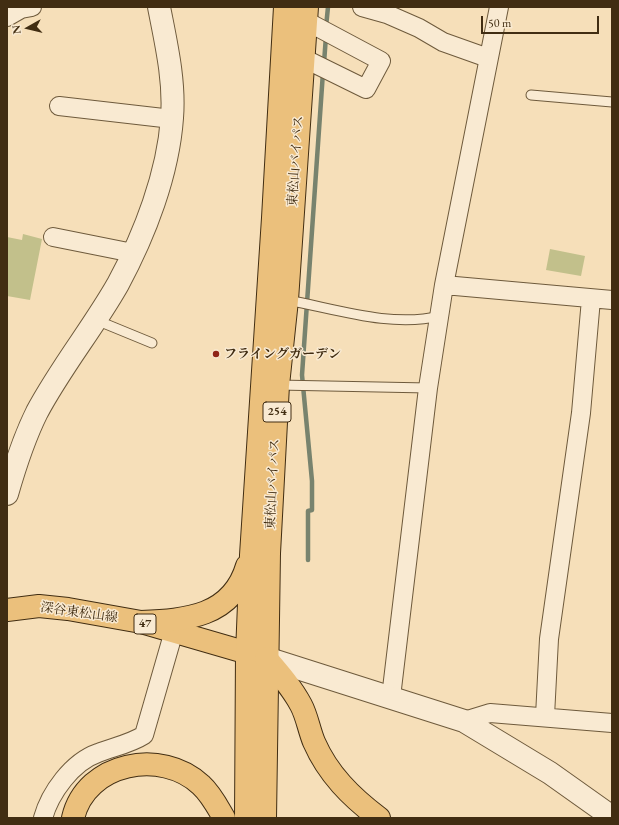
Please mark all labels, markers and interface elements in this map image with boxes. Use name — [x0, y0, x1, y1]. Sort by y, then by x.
north arrow — [8, 8, 48, 48]
scale bar — [483, 8, 601, 34]
text: 50 m — [488, 15, 511, 31]
text: N — [9, 24, 24, 35]
street label: 東松山バイパス — [285, 115, 307, 207]
place label: フライングガーデン — [224, 346, 341, 362]
marker: フライングガーデン — [211, 349, 221, 359]
road number: 254 — [263, 402, 291, 422]
street label: 東松山バイパス — [263, 438, 283, 530]
street label: 深谷東松山線 — [39, 600, 119, 626]
road number: 47 — [134, 614, 156, 634]

